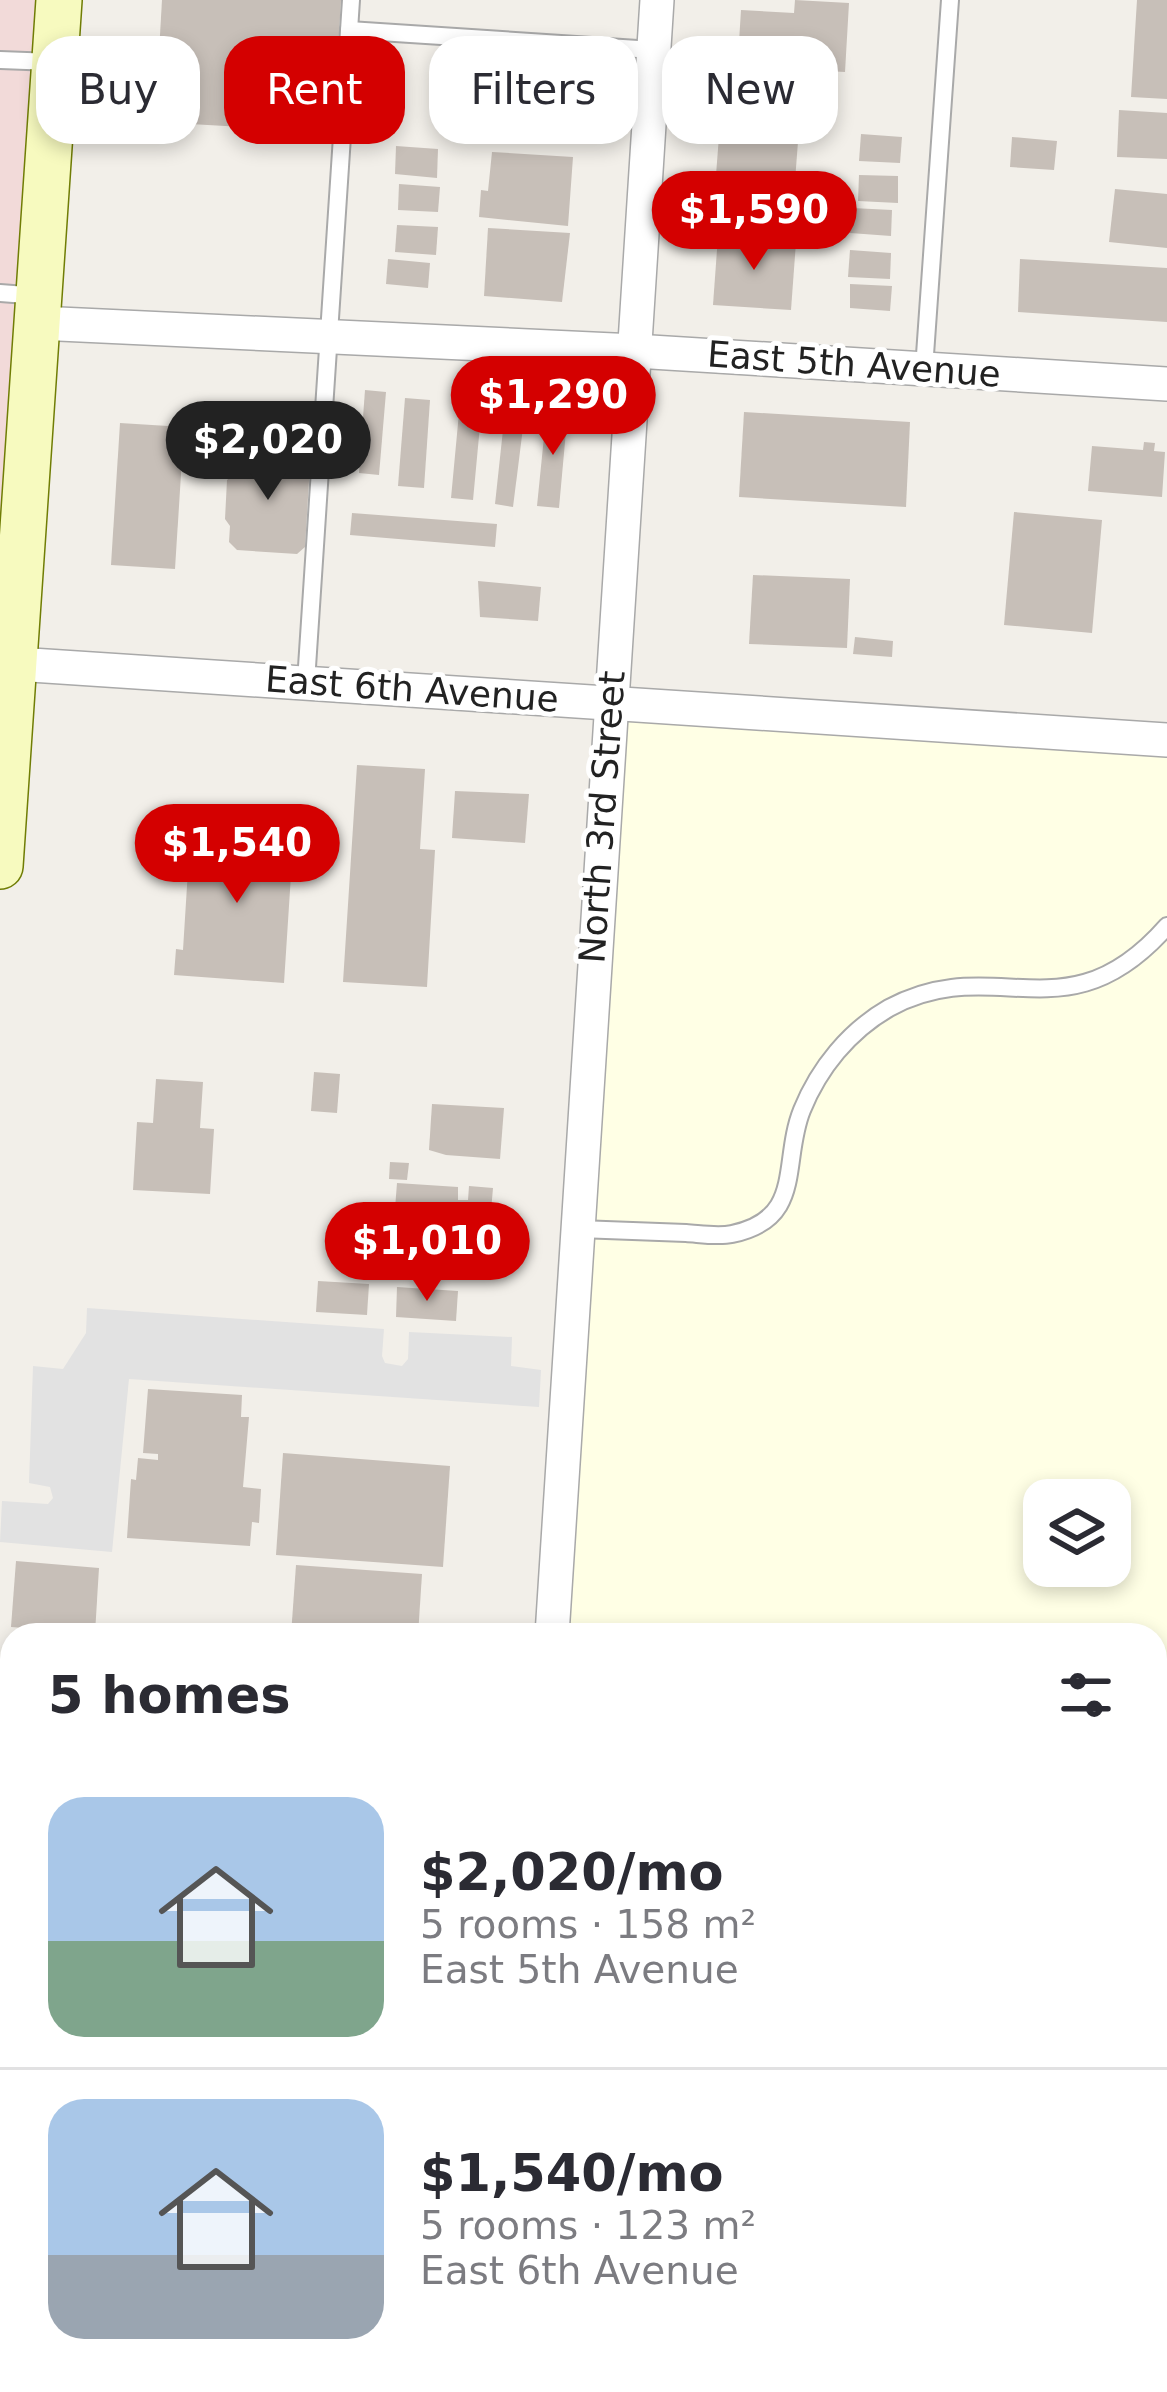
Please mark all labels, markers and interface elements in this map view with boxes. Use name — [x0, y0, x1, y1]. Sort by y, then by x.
chip: Buy — [36, 36, 200, 144]
chip: Rent — [224, 36, 405, 144]
chip: Filters — [429, 36, 638, 144]
chip: New — [662, 36, 838, 144]
pin: $1,590 — [656, 171, 852, 273]
text: $1,590 — [679, 187, 829, 232]
street label: East 5th Avenue — [706, 333, 1002, 395]
pin: $1,290 — [455, 356, 651, 458]
text: $1,290 — [478, 372, 628, 417]
pin: $2,020 — [170, 401, 366, 503]
text: $2,020 — [193, 417, 343, 462]
street label: East 6th Avenue — [264, 658, 560, 720]
street label: North 3rd Street — [571, 669, 633, 965]
pin: $1,540 — [139, 804, 335, 906]
text: $1,540 — [162, 820, 312, 865]
pin: $1,010 — [329, 1202, 525, 1304]
text: $1,010 — [352, 1218, 502, 1263]
map controls — [1023, 1479, 1131, 1587]
button: layers — [1023, 1479, 1131, 1587]
icon: filters — [1053, 1662, 1119, 1728]
text: 5 homes — [48, 1666, 291, 1725]
text: $2,020/mo — [420, 1843, 724, 1902]
icon: home — [144, 1845, 288, 1989]
text: 5 rooms · 158 m² — [420, 1902, 756, 1947]
text: East 5th Avenue — [420, 1947, 739, 1992]
text: $1,540/mo — [420, 2144, 724, 2203]
icon: home — [144, 2147, 288, 2291]
text: 5 rooms · 123 m² — [420, 2203, 756, 2248]
text: East 6th Avenue — [420, 2248, 739, 2293]

